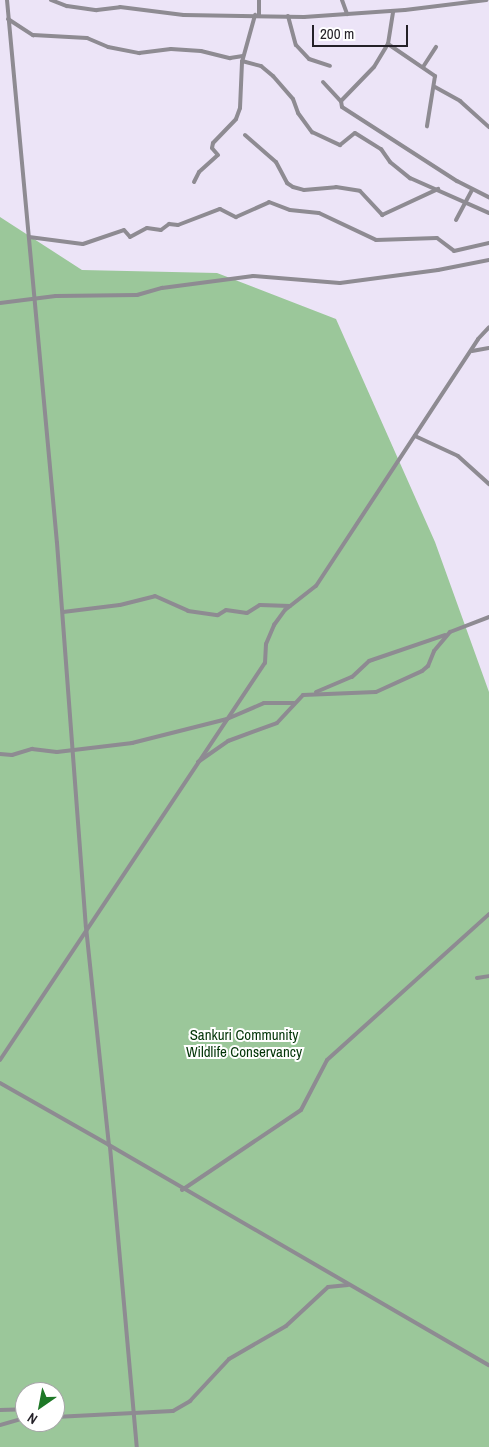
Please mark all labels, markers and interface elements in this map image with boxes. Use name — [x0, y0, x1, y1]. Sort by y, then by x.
scale bar — [314, 15, 410, 47]
text: 200 m — [320, 23, 354, 44]
park label: Sankuri Community Wildlife Conservancy — [186, 1025, 302, 1060]
north arrow — [15, 1382, 65, 1432]
text: N — [24, 1409, 41, 1429]

